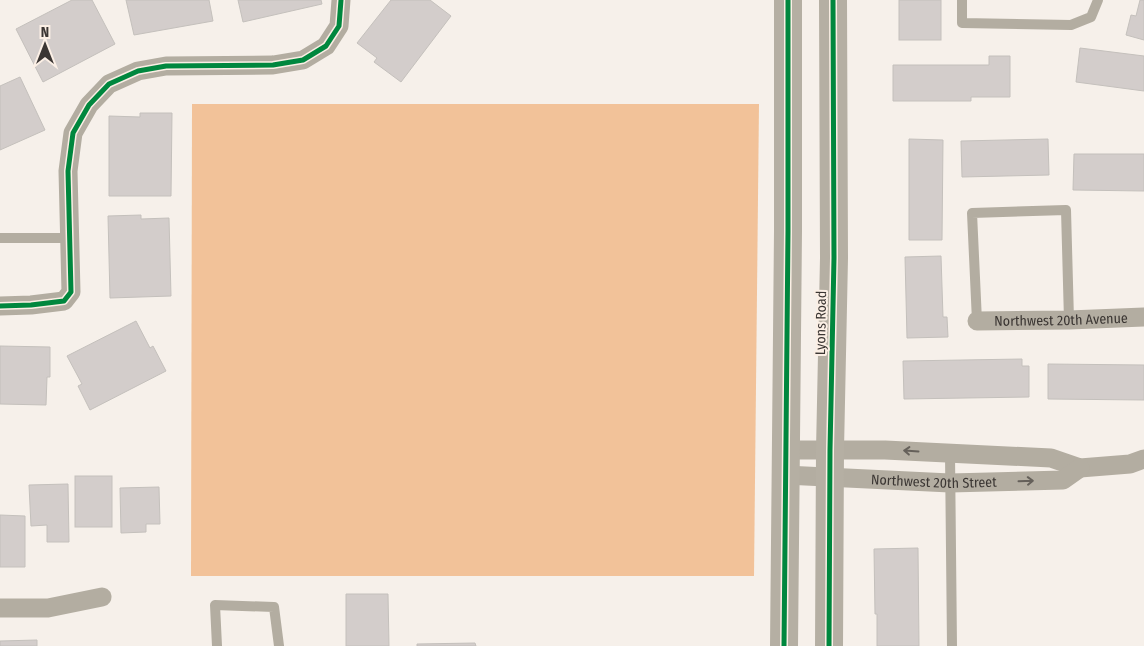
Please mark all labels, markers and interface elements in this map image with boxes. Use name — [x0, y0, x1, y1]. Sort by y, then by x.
north arrow — [20, 20, 70, 70]
text: N — [41, 24, 49, 41]
street label: Lyons Road — [812, 291, 830, 355]
street label: Northwest 20th Avenue — [994, 309, 1128, 329]
one-way arrow — [903, 447, 919, 456]
street label: Northwest 20th Street — [871, 471, 997, 492]
one-way arrow — [1017, 476, 1033, 485]

